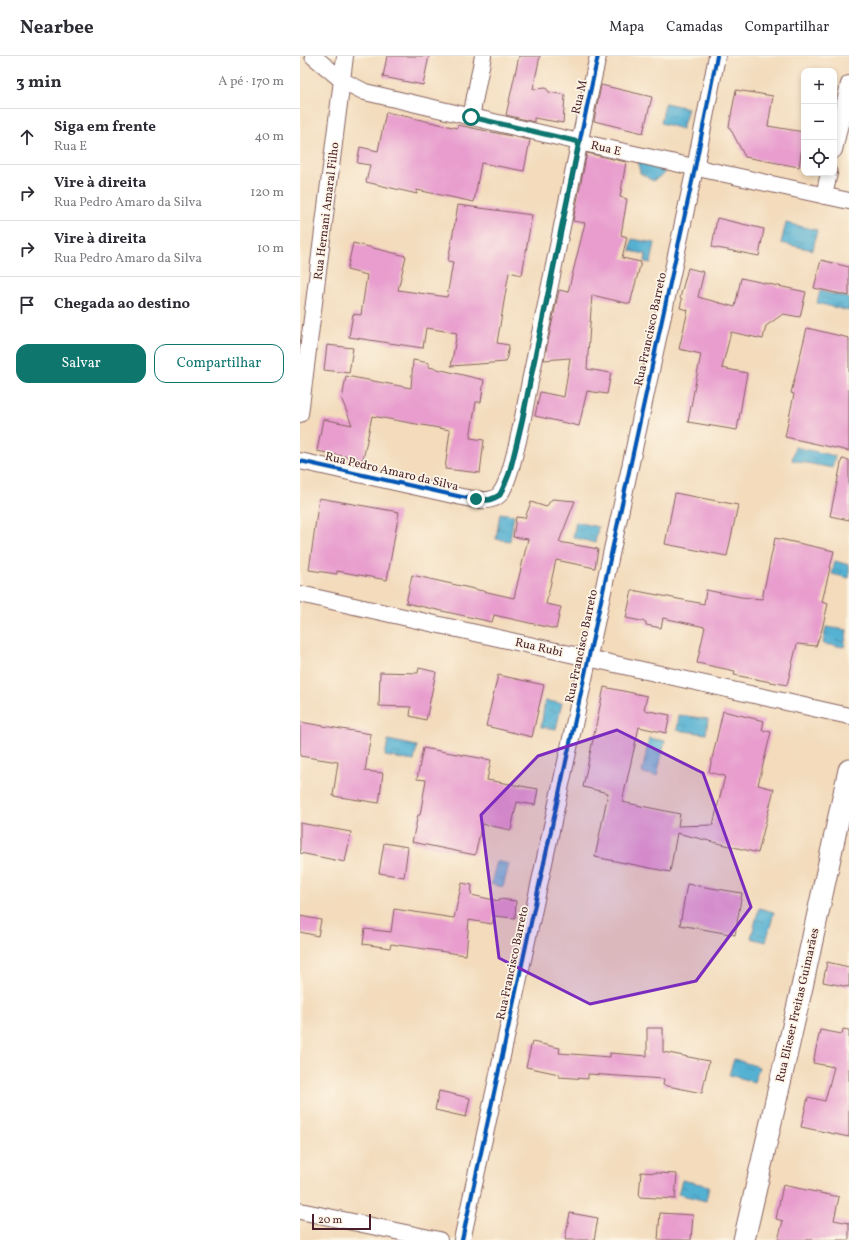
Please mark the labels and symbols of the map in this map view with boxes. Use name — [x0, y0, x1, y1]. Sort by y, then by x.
street label: Rua M — [568, 79, 592, 116]
route start — [462, 108, 480, 126]
street label: Rua E — [589, 138, 622, 160]
street label: Rua Hernani Amaral Filho — [311, 141, 343, 281]
street label: Rua Francisco Barreto — [631, 271, 671, 388]
street label: Rua Pedro Amaro da Silva — [323, 449, 460, 495]
route end — [467, 490, 485, 508]
street label: Rua Francisco Barreto — [562, 588, 602, 705]
street label: Rua Rubi — [513, 635, 565, 661]
street label: Rua Francisco Barreto — [493, 905, 533, 1022]
street label: Rua Elieser Freitas Guimarães — [772, 927, 824, 1084]
scale bar — [312, 1212, 371, 1231]

